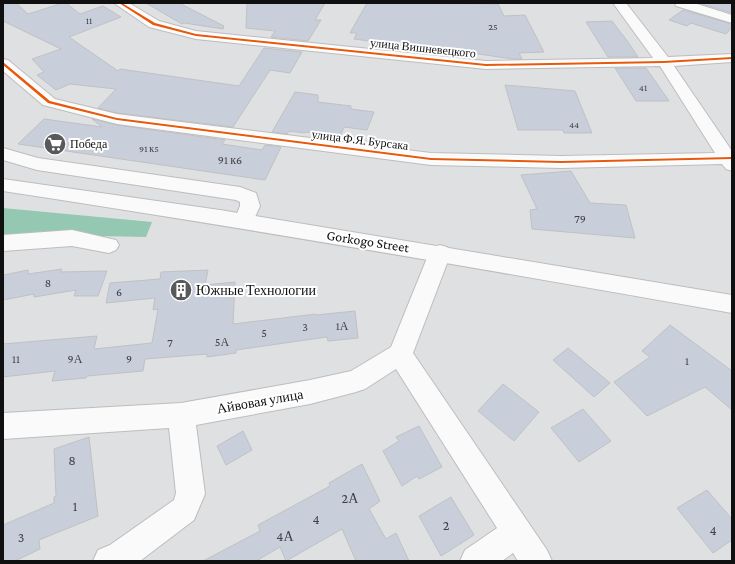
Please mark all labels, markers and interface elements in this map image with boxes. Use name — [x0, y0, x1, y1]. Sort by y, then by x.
house number: 11 — [86, 15, 92, 26]
house number: 25 — [488, 21, 498, 32]
street label: улица Вишневецкого — [369, 35, 477, 61]
house number: 41 — [639, 82, 647, 93]
house number: 44 — [569, 119, 579, 130]
street label: улица Ф.Я. Бурсака — [311, 127, 410, 153]
supermarket icon: Победа — [42, 131, 68, 157]
place label: Победа — [70, 137, 108, 151]
house number: 91 к5 — [139, 143, 159, 154]
house number: 91 к6 — [218, 153, 242, 167]
house number: 79 — [574, 212, 586, 226]
street label: Gorkogo Street — [326, 227, 411, 255]
house number: 8 — [45, 276, 51, 290]
building icon: Южные Технологии — [168, 277, 194, 303]
place label: Южные Технологии — [196, 282, 317, 298]
house number: 6 — [116, 285, 122, 299]
house number: 1А — [336, 319, 349, 333]
house number: 3 — [302, 320, 308, 334]
house number: 5 — [261, 326, 267, 340]
house number: 5А — [215, 335, 229, 349]
house number: 7 — [167, 336, 173, 350]
house number: 11 — [12, 352, 20, 366]
house number: 9А — [68, 352, 83, 366]
house number: 9 — [126, 352, 132, 366]
house number: 1 — [685, 354, 689, 368]
street label: Айвовая улица — [216, 385, 305, 416]
house number: 8 — [68, 452, 76, 468]
house number: 2А — [342, 490, 359, 506]
house number: 1 — [73, 498, 78, 514]
house number: 4 — [312, 511, 320, 527]
house number: 2 — [443, 517, 450, 533]
house number: 4 — [709, 522, 717, 538]
house number: 4А — [276, 528, 295, 544]
house number: 3 — [18, 529, 24, 545]

